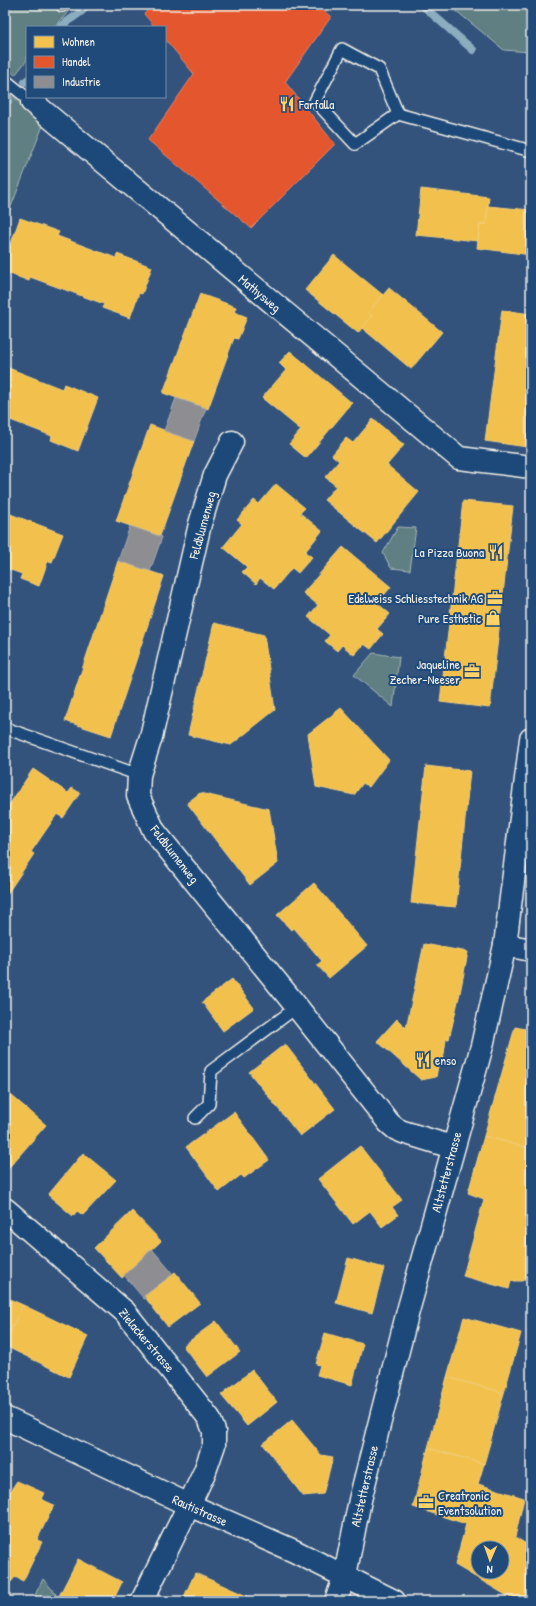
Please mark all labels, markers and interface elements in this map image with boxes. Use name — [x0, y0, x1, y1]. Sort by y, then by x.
legend — [26, 26, 166, 98]
text: Wohnen — [62, 33, 95, 50]
text: Handel — [62, 53, 91, 70]
text: Industrie — [62, 73, 101, 90]
restaurant icon: Farfalla — [278, 95, 296, 113]
place label: Farfalla — [298, 95, 334, 113]
street label: Mathysweg — [235, 270, 285, 316]
street label: Feldblumenweg — [184, 489, 220, 562]
place label: La Pizza Buona — [415, 543, 484, 561]
restaurant icon: La Pizza Buona — [487, 543, 505, 561]
place label: Edelweiss Schliesstechnik AG — [349, 589, 484, 607]
office icon: Edelweiss Schliesstechnik AG — [486, 589, 504, 607]
place label: Pure Esthetic — [418, 609, 481, 627]
shop icon: Pure Esthetic — [484, 609, 502, 627]
place label: Jaqueline Zecher-Neeser — [390, 655, 460, 688]
office icon: Jaqueline Zecher-Neeser — [463, 662, 481, 680]
street label: Feldblumenweg — [146, 820, 204, 887]
restaurant icon: enso — [414, 1051, 432, 1069]
place label: enso — [435, 1051, 456, 1069]
street label: Altstetterstrasse — [427, 1130, 465, 1214]
street label: Zielackerstrasse — [115, 1304, 179, 1376]
street label: Altstetterstrasse — [346, 1444, 382, 1528]
place label: Creatronic Eventsolution — [438, 1486, 502, 1519]
street label: Rautistrasse — [170, 1490, 230, 1530]
office icon: Creatronic Eventsolution — [417, 1493, 435, 1511]
north arrow — [470, 1540, 510, 1580]
text: N — [486, 1563, 493, 1577]

